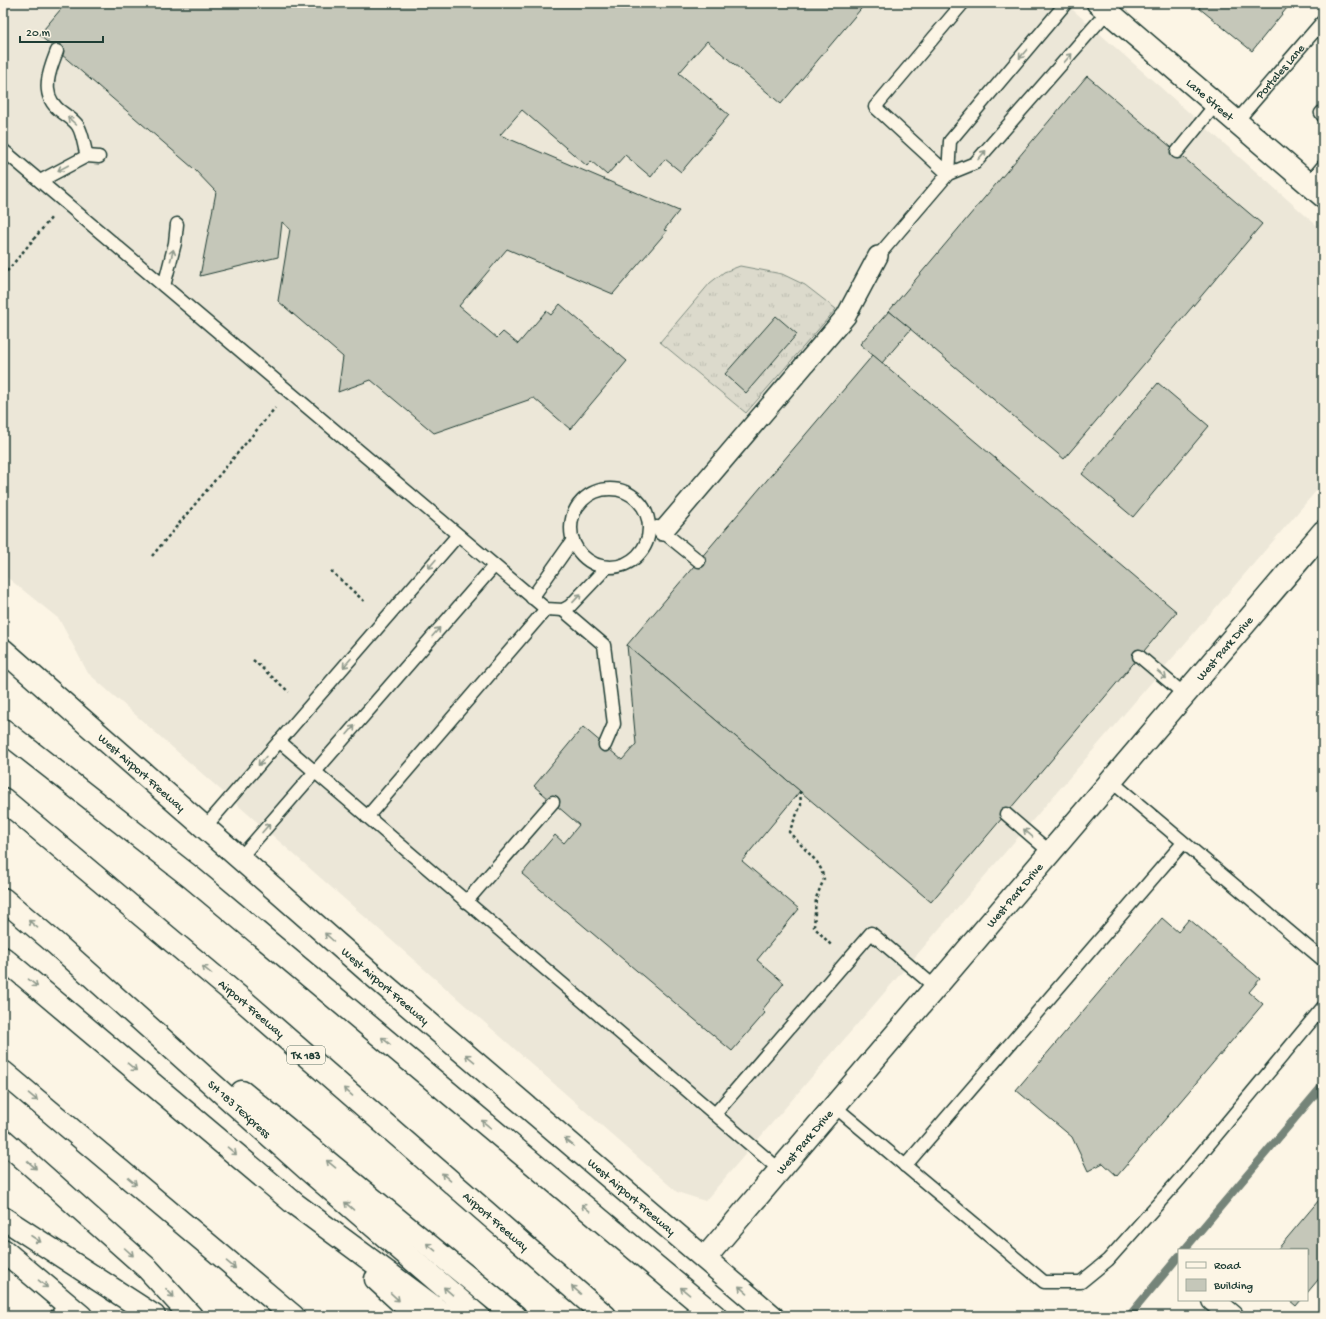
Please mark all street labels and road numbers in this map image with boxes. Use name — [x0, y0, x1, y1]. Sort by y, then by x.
street label: Portales Lane — [1253, 42, 1309, 104]
street label: Lane Street — [1183, 77, 1236, 126]
street label: West Park Drive — [1194, 614, 1258, 685]
street label: West Airport Freeway — [94, 732, 187, 816]
street label: West Park Drive — [984, 860, 1048, 931]
street label: West Airport Freeway — [337, 946, 431, 1029]
street label: Airport Freeway — [214, 978, 286, 1042]
road number: TX 183 — [287, 1046, 325, 1064]
street label: SH 183 TEXpress — [204, 1078, 273, 1142]
street label: West Park Drive — [774, 1107, 838, 1178]
street label: West Airport Freeway — [584, 1156, 677, 1239]
street label: Airport Freeway — [459, 1190, 531, 1255]

